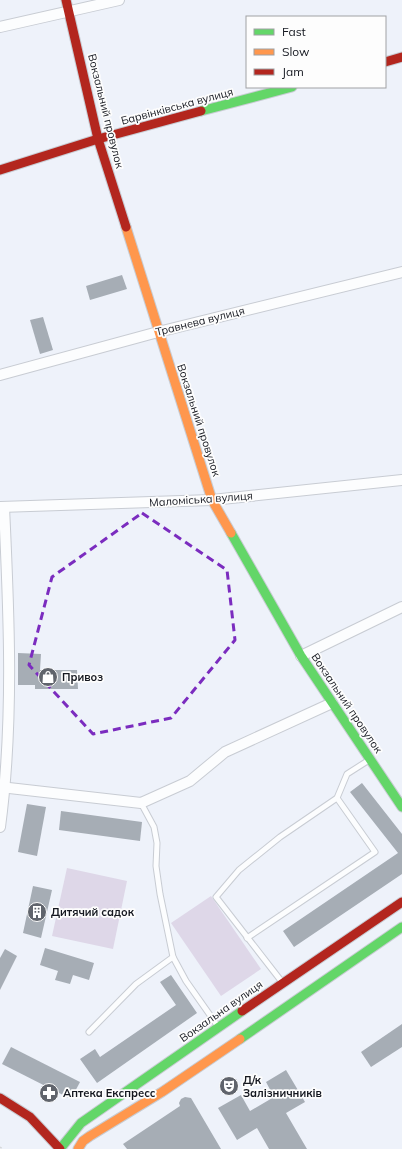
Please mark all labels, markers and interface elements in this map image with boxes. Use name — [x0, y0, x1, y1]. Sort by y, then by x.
legend — [246, 16, 386, 88]
text: Fast — [282, 24, 306, 39]
text: Slow — [282, 44, 310, 59]
street label: Вокзальний провулок — [85, 52, 127, 170]
text: Jam — [282, 64, 304, 79]
street label: Барвінківська вулиця — [119, 84, 235, 128]
street label: Травнева вулиця — [154, 303, 246, 339]
street label: Вокзальний провулок — [174, 362, 224, 478]
street label: Маломіська вулиця — [149, 488, 253, 510]
street label: Вокзальний провулок — [308, 650, 386, 756]
shop icon: Привоз — [37, 666, 59, 688]
place label: Привоз — [62, 670, 103, 684]
building icon: Дитячий садок — [26, 901, 48, 923]
place label: Дитячий садок — [51, 905, 135, 919]
street label: Вокзальна вулиця — [177, 977, 265, 1045]
place label: Д/к Залізничників — [243, 1073, 322, 1100]
theatre icon: Д/к Залізничників — [218, 1075, 240, 1097]
pharmacy icon: Аптека Експресс — [38, 1082, 60, 1104]
place label: Аптека Експресс — [63, 1086, 156, 1100]

